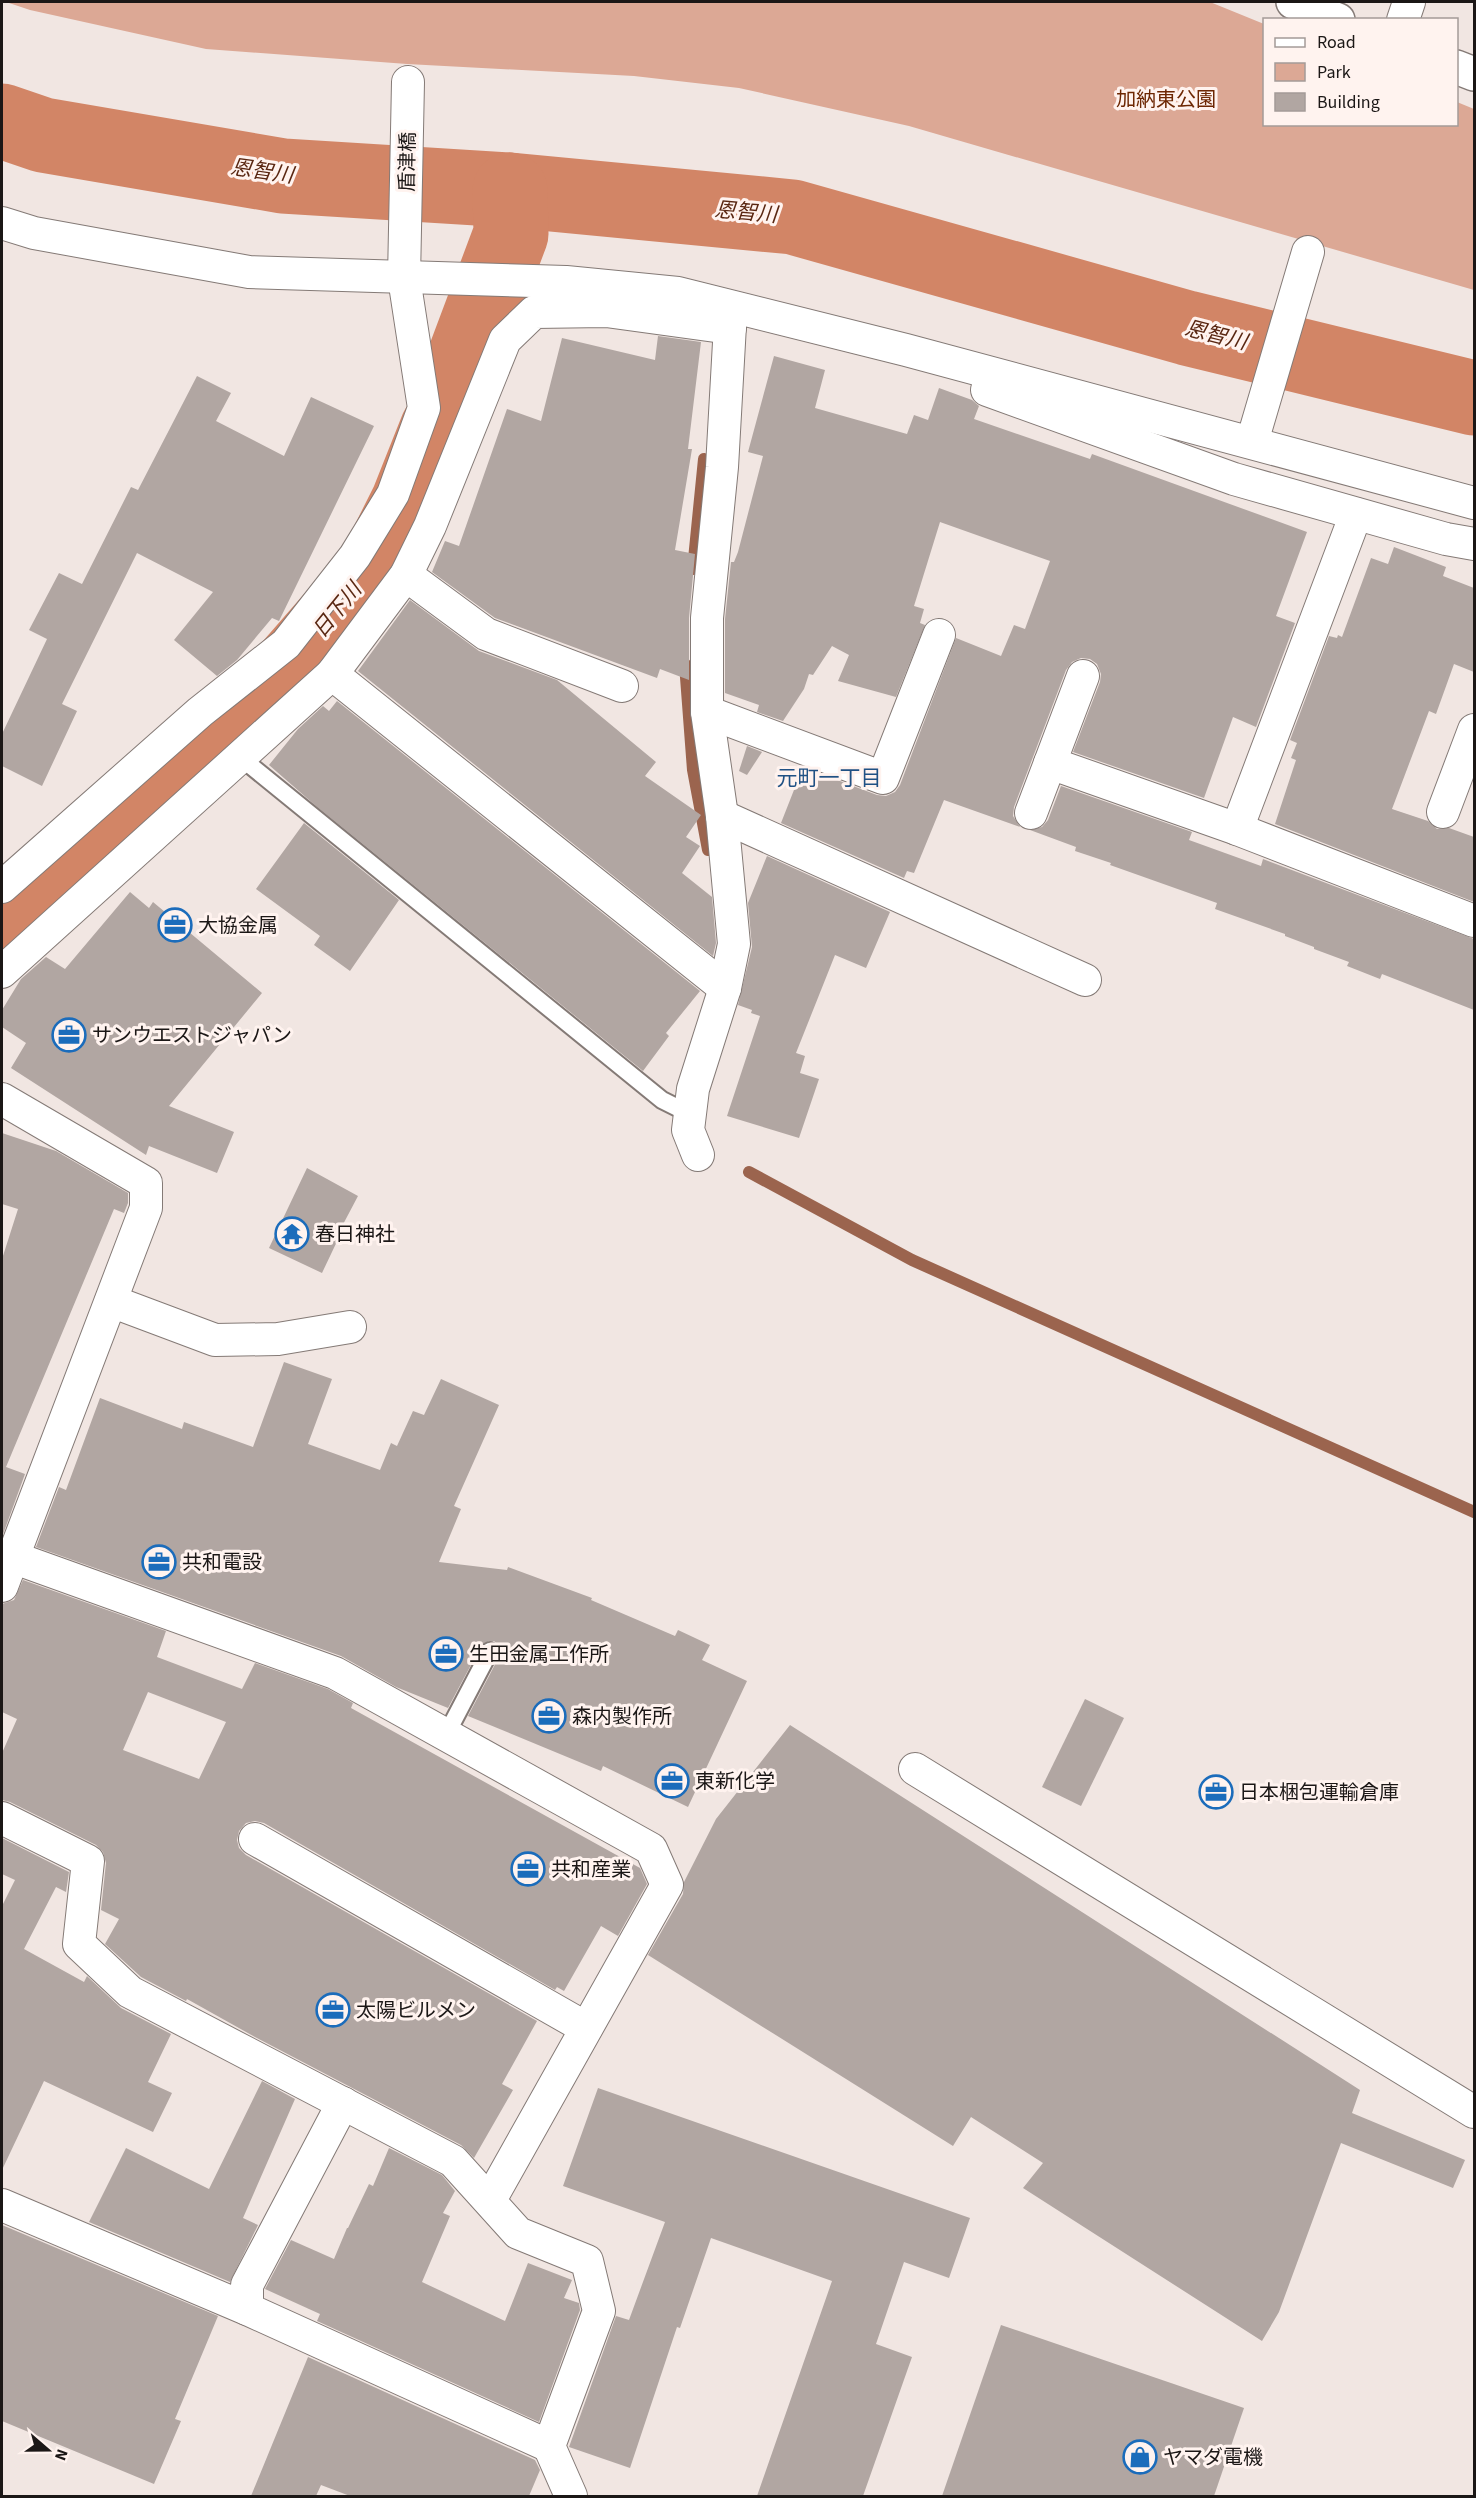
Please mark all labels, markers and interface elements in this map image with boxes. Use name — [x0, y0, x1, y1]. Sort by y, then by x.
legend — [1263, 18, 1458, 126]
text: Road — [1317, 30, 1356, 55]
text: Park — [1317, 60, 1351, 85]
park label: 加納東公園 — [1116, 86, 1216, 114]
text: Building — [1317, 90, 1380, 115]
street label: 盾津橋 — [393, 132, 423, 192]
water label: 恩智川 — [229, 152, 297, 191]
water label: 恩智川 — [713, 194, 781, 230]
water label: 恩智川 — [1182, 313, 1252, 358]
water label: 日下川 — [306, 575, 370, 644]
district label: 元町一丁目 — [777, 763, 882, 793]
office icon: 大協金属 — [157, 907, 193, 943]
place label: 大協金属 — [198, 912, 278, 940]
office icon: サンウエストジャパン — [51, 1017, 87, 1053]
place label: サンウエストジャパン — [92, 1022, 292, 1050]
temple icon: 春日神社 — [274, 1216, 310, 1252]
place label: 春日神社 — [315, 1221, 395, 1249]
office icon: 共和電設 — [141, 1544, 177, 1580]
place label: 共和電設 — [182, 1549, 262, 1577]
office icon: 生田金属工作所 — [428, 1636, 464, 1672]
place label: 生田金属工作所 — [469, 1641, 609, 1669]
office icon: 森内製作所 — [531, 1698, 567, 1734]
place label: 森内製作所 — [572, 1703, 672, 1731]
office icon: 東新化学 — [654, 1763, 690, 1799]
place label: 東新化学 — [695, 1768, 775, 1796]
office icon: 日本梱包運輸倉庫 — [1198, 1774, 1234, 1810]
place label: 日本梱包運輸倉庫 — [1239, 1779, 1399, 1807]
office icon: 共和産業 — [510, 1851, 546, 1887]
place label: 共和産業 — [551, 1856, 631, 1884]
office icon: 太陽ビルメン — [315, 1992, 351, 2028]
place label: 太陽ビルメン — [356, 1997, 476, 2025]
north arrow — [18, 2420, 78, 2480]
shop icon: ヤマダ電機 — [1122, 2439, 1158, 2475]
place label: ヤマダ電機 — [1163, 2444, 1263, 2472]
text: N — [49, 2446, 73, 2464]

